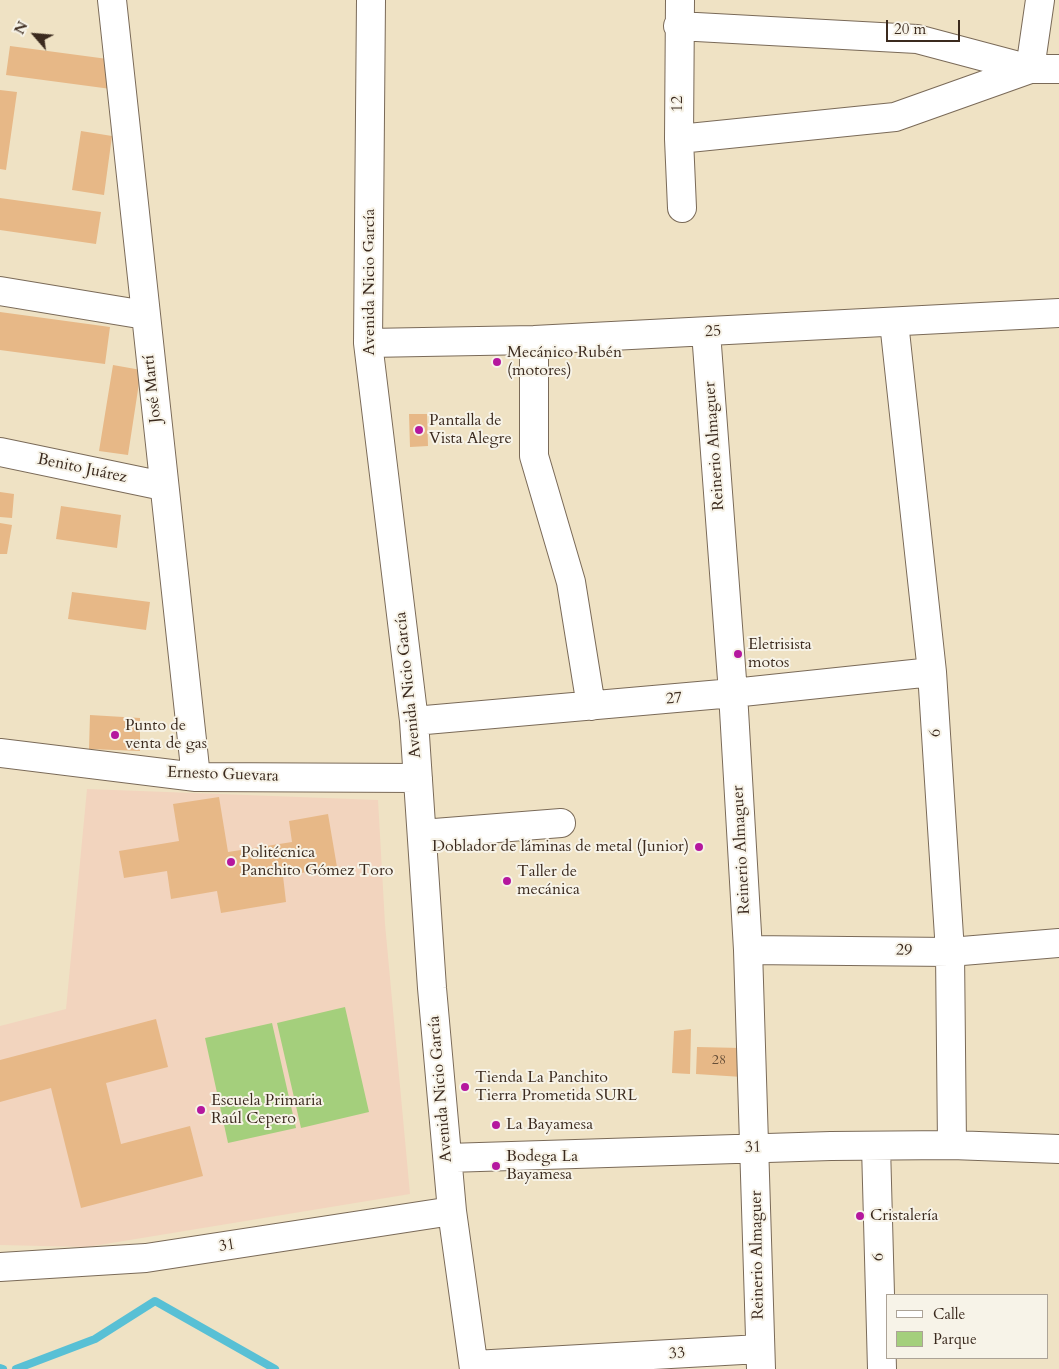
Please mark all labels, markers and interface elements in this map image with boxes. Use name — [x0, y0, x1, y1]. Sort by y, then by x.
north arrow — [10, 10, 60, 60]
scale bar — [889, 10, 963, 42]
text: N — [10, 18, 32, 38]
text: 20 m — [894, 19, 926, 39]
street label: 12 — [668, 96, 688, 112]
street label: Avenida Nicio García — [360, 208, 380, 356]
street label: 25 — [704, 322, 722, 342]
place label: Mecánico Rubén (motores) — [507, 343, 622, 381]
street label: José Martí — [140, 354, 166, 424]
marker: Mecánico Rubén (motores) — [491, 356, 503, 368]
street label: Reinerio Almaguer — [701, 381, 729, 511]
place label: Pantalla de Vista Alegre — [429, 411, 512, 449]
marker: Pantalla de Vista Alegre — [413, 424, 425, 436]
street label: Benito Juárez — [35, 450, 129, 488]
street label: Avenida Nicio García — [392, 611, 426, 759]
place label: Eletrisista motos — [748, 635, 812, 673]
marker: Eletrisista motos — [732, 648, 744, 660]
street label: 27 — [665, 689, 683, 709]
place label: Punto de venta de gas — [125, 716, 207, 754]
street label: 6 — [926, 728, 946, 738]
marker: Punto de venta de gas — [109, 729, 121, 741]
street label: Ernesto Guevara — [167, 763, 279, 787]
street label: Reinerio Almaguer — [729, 785, 755, 915]
place label: Doblador de láminas de metal (Junior) — [432, 837, 689, 857]
marker: Doblador de láminas de metal (Junior) — [693, 841, 705, 853]
place label: Politécnica Panchito Gómez Toro — [241, 843, 393, 881]
marker: Politécnica Panchito Gómez Toro — [225, 856, 237, 868]
place label: Taller de mecánica — [517, 862, 580, 900]
marker: Taller de mecánica — [501, 875, 513, 887]
street label: 29 — [896, 941, 912, 961]
street label: Avenida Nicio García — [425, 1015, 457, 1163]
house number: 28 — [712, 1053, 726, 1069]
place label: Tienda La Panchito Tierra Prometida SURL — [475, 1068, 637, 1106]
marker: Tienda La Panchito Tierra Prometida SURL — [459, 1081, 471, 1093]
place label: Escuela Primaria Raúl Cepero — [211, 1091, 322, 1129]
marker: Escuela Primaria Raúl Cepero — [195, 1104, 207, 1116]
place label: La Bayamesa — [506, 1115, 593, 1135]
marker: La Bayamesa — [490, 1119, 502, 1131]
street label: 31 — [744, 1138, 762, 1158]
place label: Bodega La Bayamesa — [506, 1147, 578, 1185]
marker: Bodega La Bayamesa — [490, 1160, 502, 1172]
street label: Reinerio Almaguer — [747, 1190, 769, 1320]
place label: Cristalería — [870, 1206, 938, 1226]
marker: Cristalería — [854, 1210, 866, 1222]
street label: 31 — [217, 1235, 237, 1257]
street label: 6 — [869, 1253, 889, 1261]
legend — [886, 1294, 1049, 1359]
text: Calle — [933, 1304, 965, 1324]
text: Parque — [933, 1329, 977, 1349]
street label: 33 — [668, 1344, 686, 1364]

